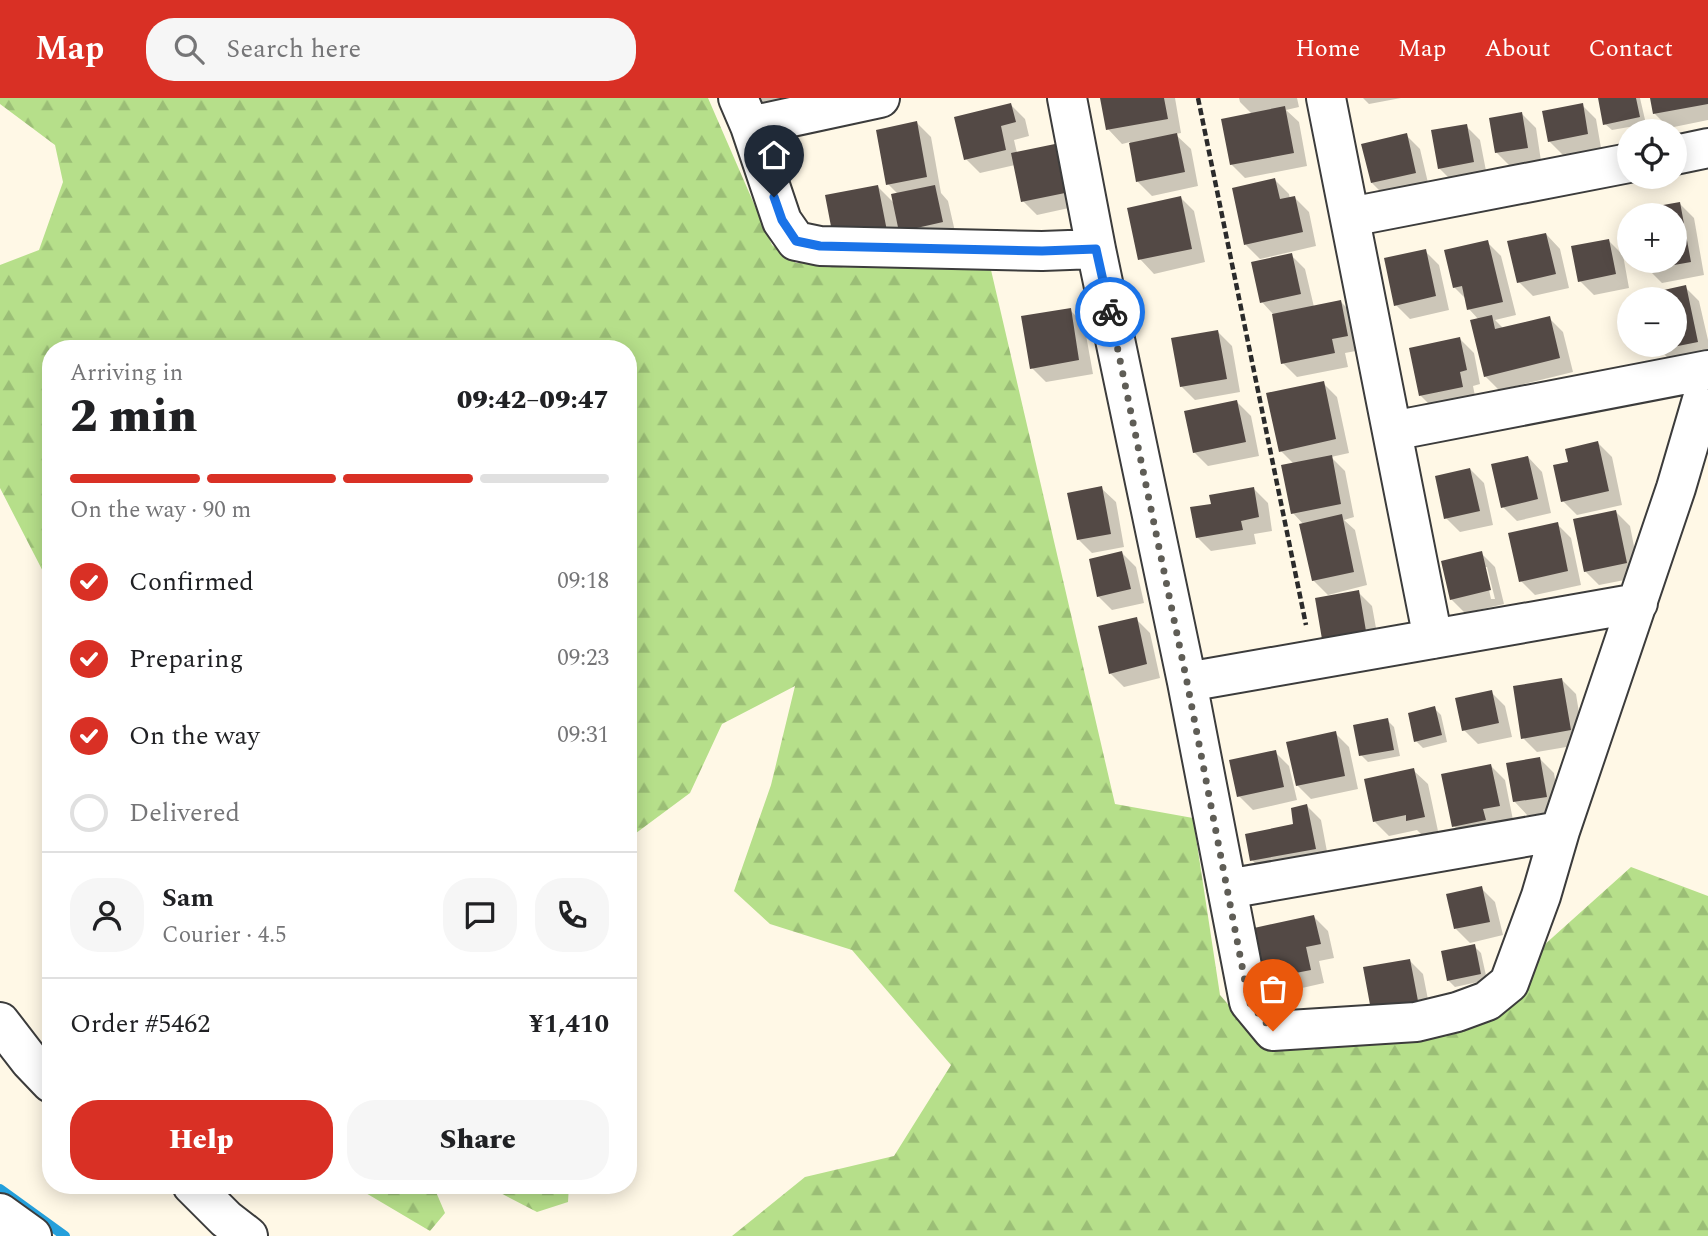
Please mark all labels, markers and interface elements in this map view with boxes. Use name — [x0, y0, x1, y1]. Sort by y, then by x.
search box — [146, 18, 636, 81]
text: Map — [35, 24, 104, 74]
text: Search here — [226, 29, 361, 69]
icon: search — [170, 30, 208, 68]
text: Home — [1295, 31, 1360, 67]
text: Map — [1398, 31, 1446, 67]
text: About — [1484, 31, 1550, 67]
text: Contact — [1588, 31, 1673, 67]
map controls — [1617, 119, 1687, 357]
button: locate — [1617, 119, 1687, 189]
pin — [744, 125, 804, 197]
icon: home — [755, 136, 793, 174]
button: + — [1617, 203, 1687, 273]
courier — [1075, 277, 1145, 347]
button: − — [1617, 287, 1687, 357]
icon: bike — [1091, 293, 1129, 331]
text: Arriving in — [70, 356, 183, 391]
text: 09:42–09:47 — [457, 380, 609, 420]
text: 2 min — [70, 382, 197, 452]
text: On the way · 90 m — [70, 493, 251, 528]
text: Confirmed — [129, 562, 254, 602]
icon: check — [70, 563, 108, 601]
text: 09:18 — [557, 564, 609, 599]
text: Preparing — [129, 639, 243, 679]
icon: check — [70, 640, 108, 678]
text: 09:23 — [557, 641, 609, 676]
text: On the way — [129, 716, 260, 756]
icon: check — [70, 717, 108, 755]
text: 09:31 — [557, 718, 609, 753]
text: Delivered — [129, 793, 240, 833]
button: person — [70, 878, 144, 952]
text: Sam — [162, 878, 214, 918]
button: chat — [443, 878, 517, 952]
button: phone — [535, 878, 609, 952]
text: Courier · 4.5 — [162, 918, 287, 953]
pin — [1243, 959, 1303, 1031]
icon: bag — [1254, 970, 1292, 1008]
text: Order #5462 — [70, 1004, 210, 1044]
text: ¥1,410 — [529, 1004, 609, 1044]
button: Help — [70, 1100, 333, 1180]
button: Share — [347, 1100, 609, 1180]

